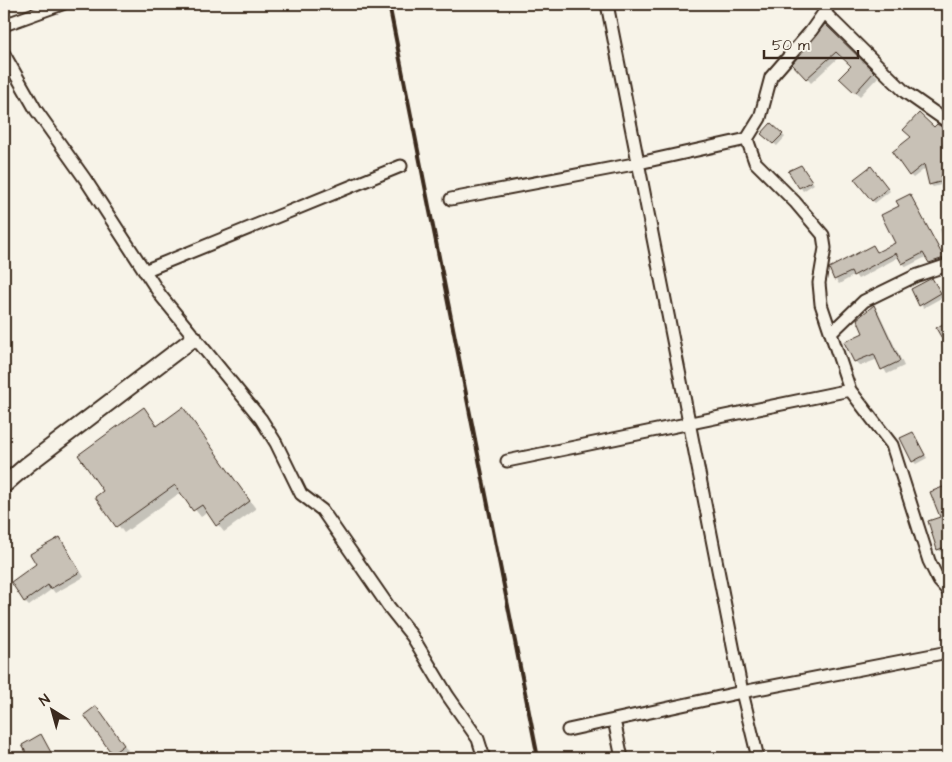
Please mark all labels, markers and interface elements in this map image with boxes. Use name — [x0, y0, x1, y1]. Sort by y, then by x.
scale bar — [764, 28, 858, 60]
text: 50 m — [772, 35, 810, 56]
north arrow — [28, 684, 78, 734]
text: N — [35, 690, 54, 711]

